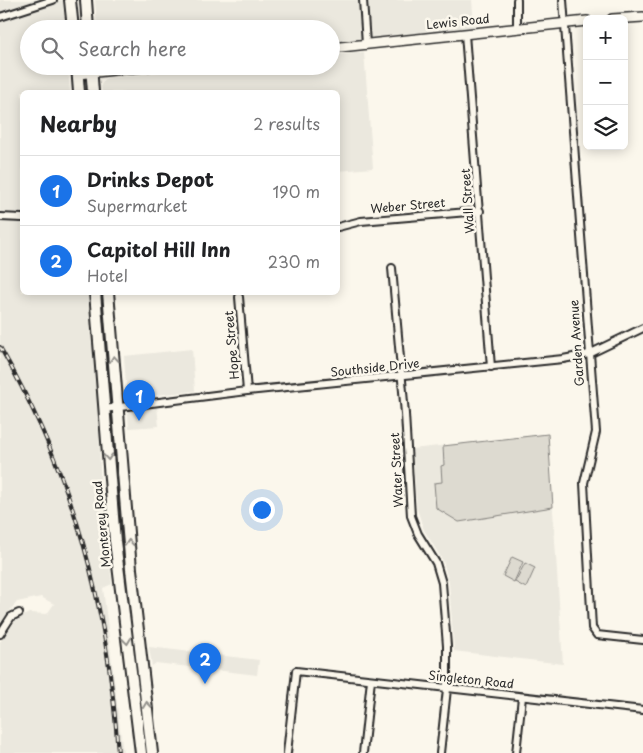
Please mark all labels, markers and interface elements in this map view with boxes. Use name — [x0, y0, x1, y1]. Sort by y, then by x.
street label: Lewis Road — [425, 9, 490, 33]
map controls — [583, 15, 628, 150]
button: + — [583, 15, 628, 60]
search box — [20, 20, 340, 75]
icon: search — [38, 34, 66, 62]
text: Search here — [78, 34, 187, 62]
button: − — [583, 60, 628, 105]
button: layers — [583, 105, 628, 150]
text: Nearby — [40, 107, 117, 139]
text: 2 results — [253, 111, 320, 135]
text: Drinks Depot — [87, 165, 214, 193]
street label: Wall Street — [456, 168, 478, 234]
text: 1 — [52, 179, 60, 203]
text: 190 m — [272, 179, 320, 203]
text: Supermarket — [87, 193, 187, 217]
street label: Weber Street — [370, 193, 446, 217]
text: Capitol Hill Inn — [87, 235, 231, 263]
text: 2 — [50, 249, 62, 273]
text: 230 m — [268, 249, 320, 273]
text: Hotel — [87, 263, 128, 287]
street label: Garden Avenue — [564, 299, 588, 387]
street label: Hope Street — [219, 310, 243, 380]
street label: Southside Drive — [329, 353, 420, 381]
one-way arrow — [109, 354, 120, 362]
pin: 1 — [123, 380, 155, 421]
street label: Water Street — [385, 432, 407, 508]
one-way arrow — [102, 453, 113, 461]
street label: Monterey Road — [87, 480, 115, 568]
your location — [249, 497, 275, 523]
one-way arrow — [124, 539, 135, 547]
one-way arrow — [121, 638, 132, 646]
pin: 2 — [189, 643, 221, 684]
street label: Singleton Road — [427, 666, 515, 692]
one-way arrow — [142, 700, 153, 708]

